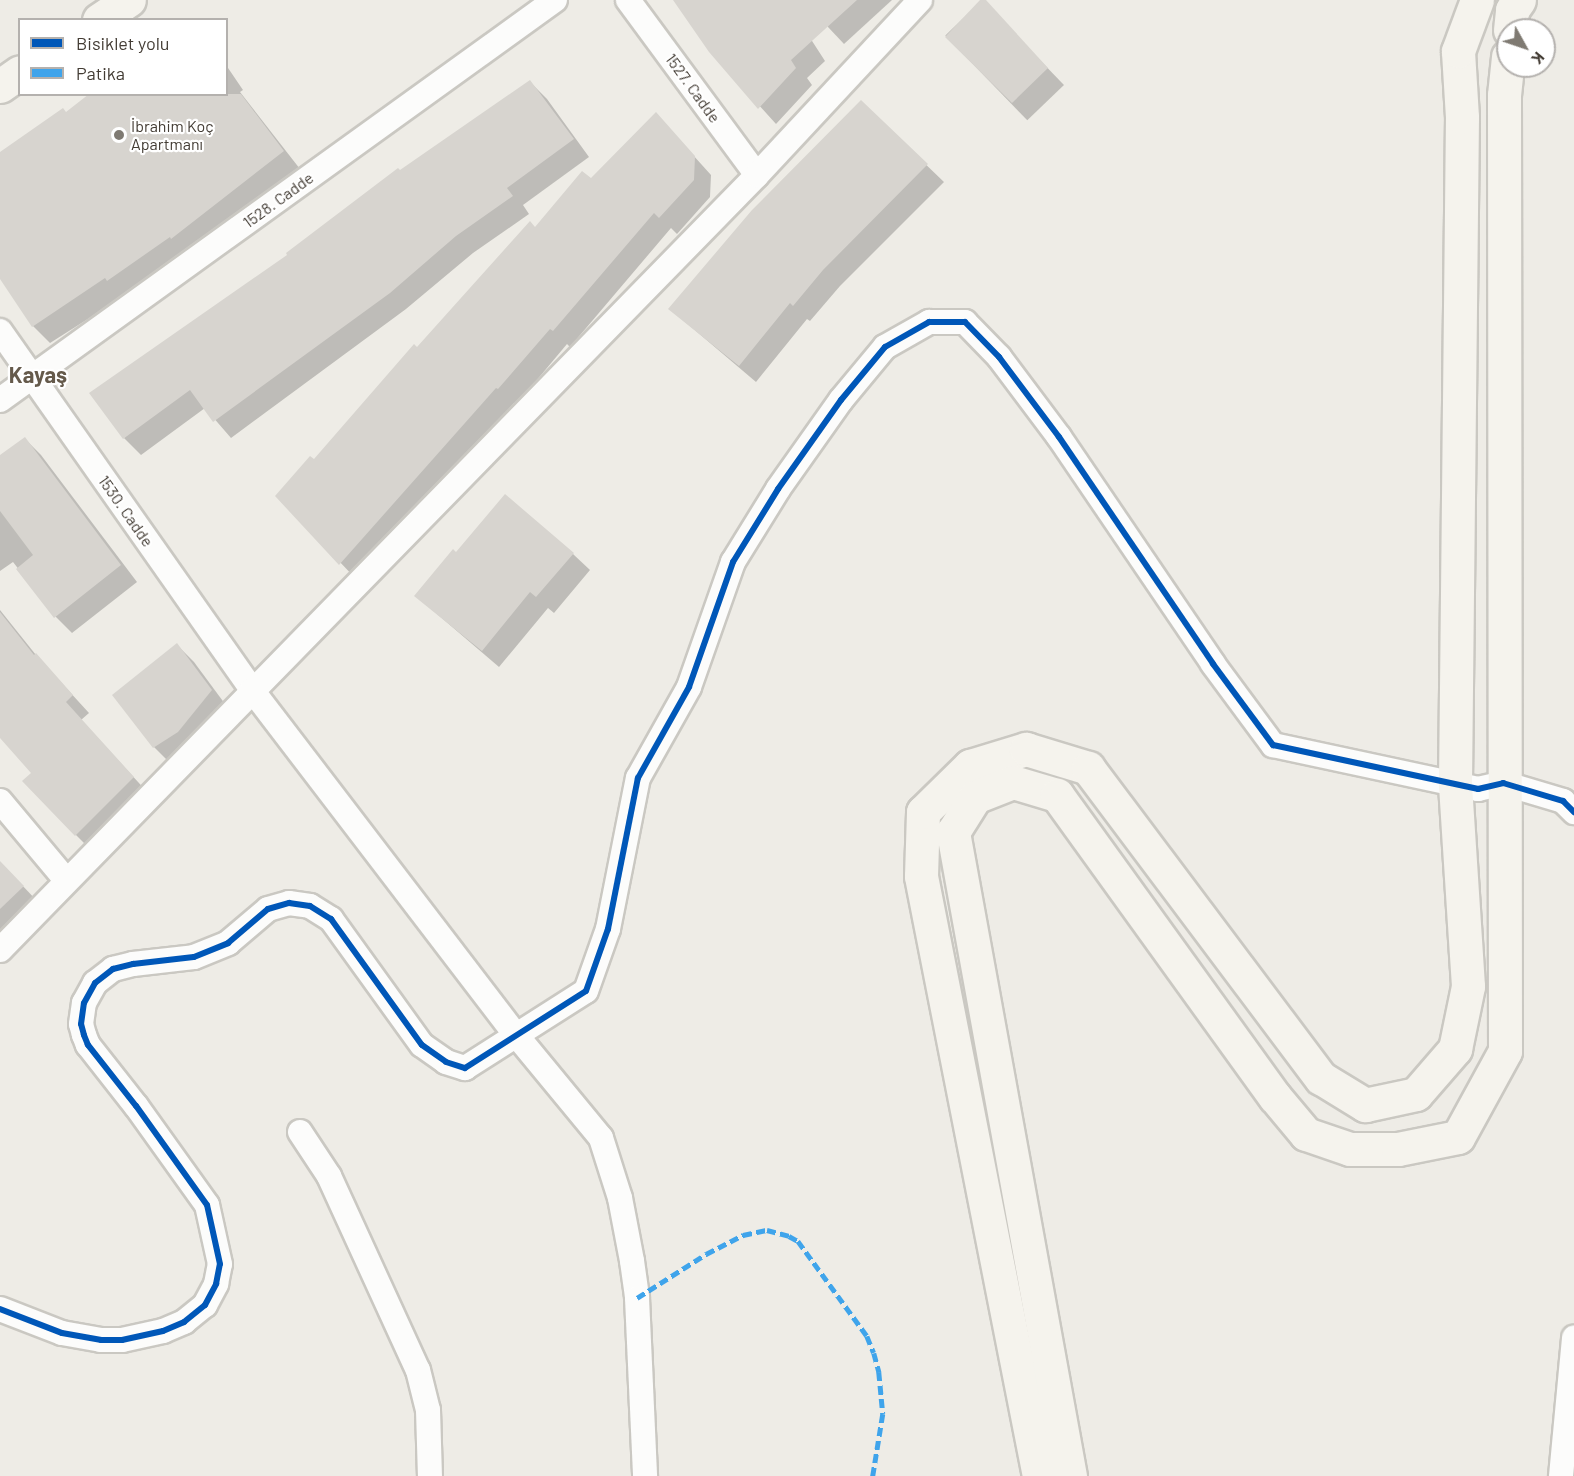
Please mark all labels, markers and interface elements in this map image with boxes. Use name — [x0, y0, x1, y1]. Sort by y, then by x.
legend — [18, 18, 228, 96]
north arrow — [1496, 18, 1556, 78]
text: Bisiklet yolu — [76, 32, 170, 54]
text: K — [1528, 49, 1549, 69]
street label: 1527. Cadde — [662, 50, 724, 126]
text: Patika — [76, 62, 125, 84]
place label: İbrahim Koç Apartmanı — [131, 116, 214, 154]
marker: İbrahim Koç Apartmanı — [112, 128, 126, 142]
street label: 1528. Cadde — [239, 168, 317, 232]
district label: Kayaş — [9, 362, 67, 388]
street label: 1530. Cadde — [94, 472, 158, 550]

